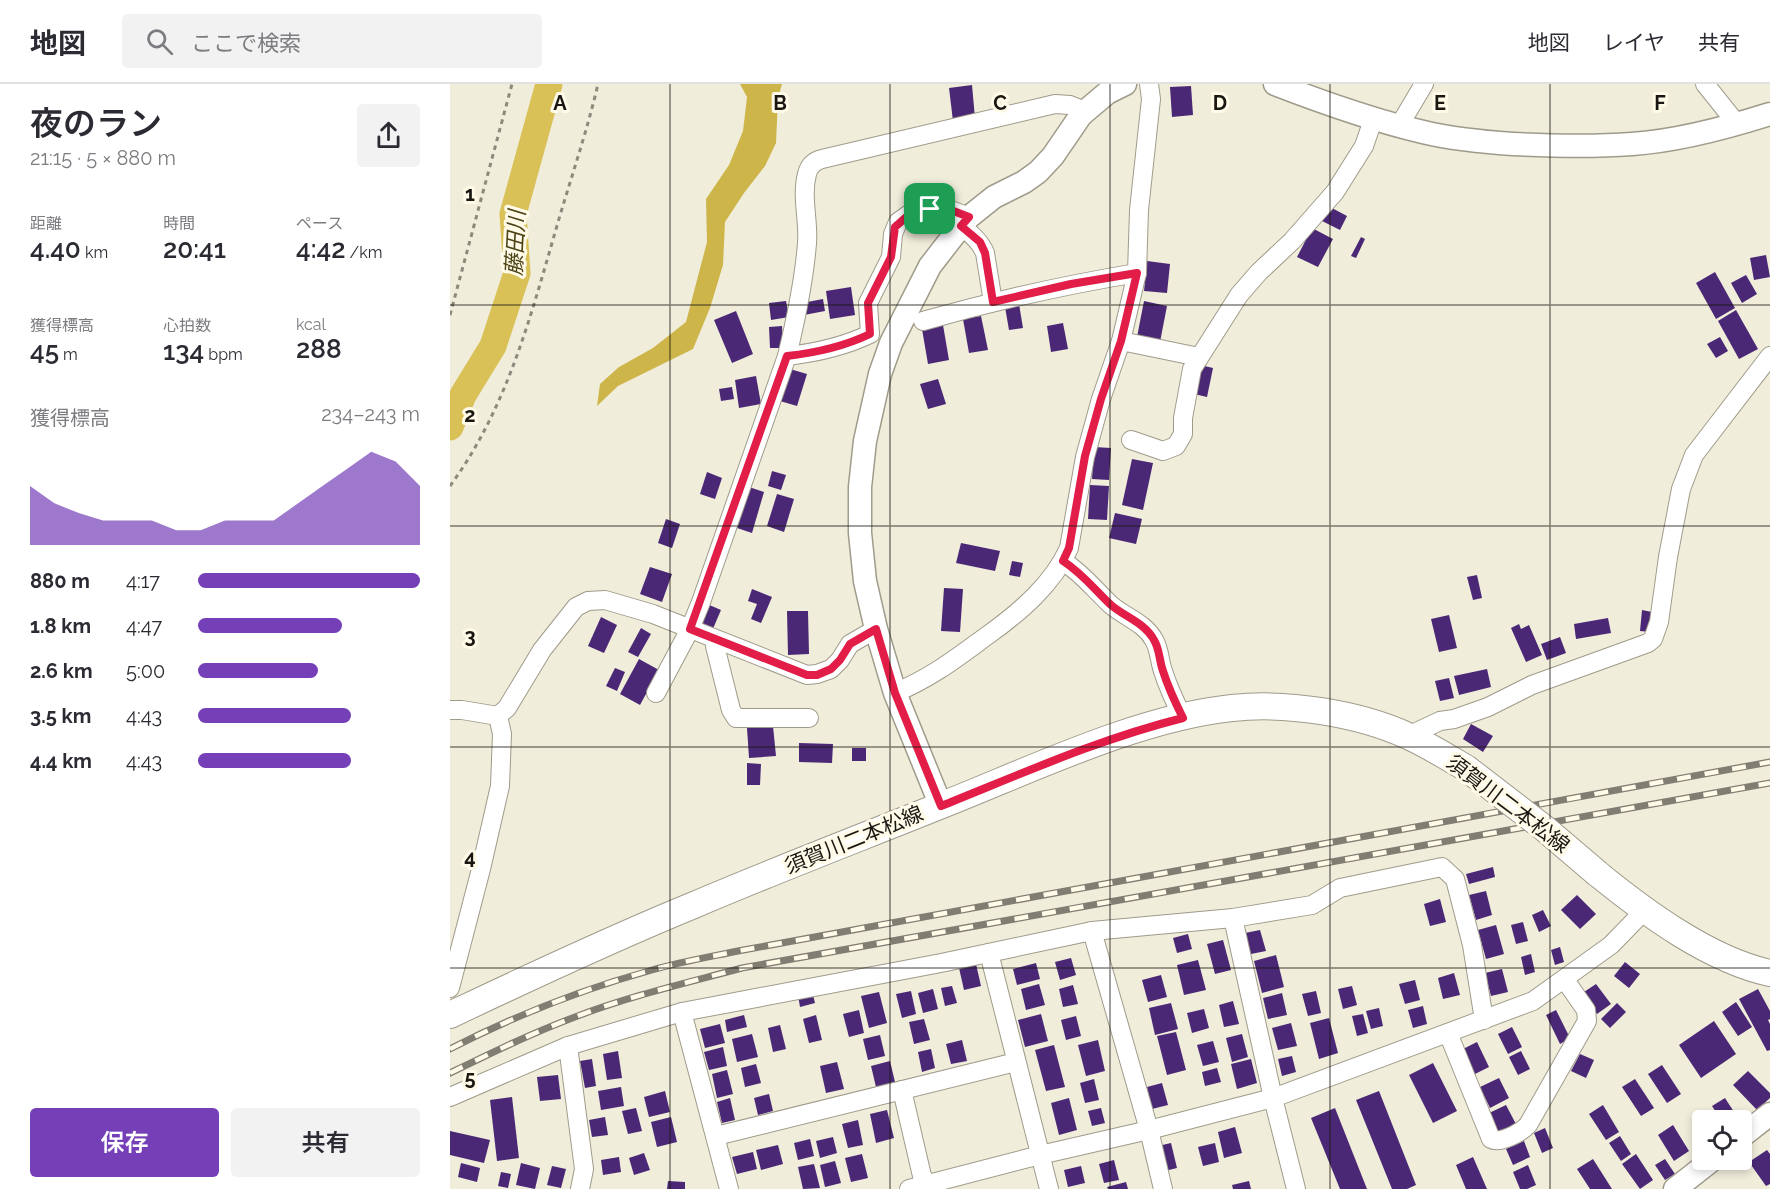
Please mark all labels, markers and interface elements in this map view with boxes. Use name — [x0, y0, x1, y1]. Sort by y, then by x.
search box — [122, 14, 542, 68]
icon: search — [143, 25, 176, 58]
text: 地図 — [30, 27, 86, 60]
text: ここで検索 — [191, 30, 301, 56]
text: 地図 — [1528, 30, 1570, 55]
text: レイヤ — [1603, 30, 1665, 55]
text: 共有 — [1698, 30, 1740, 55]
text: A — [553, 91, 567, 115]
text: B — [773, 91, 787, 115]
text: C — [993, 91, 1007, 115]
text: D — [1213, 91, 1227, 115]
text: E — [1434, 91, 1446, 115]
text: F — [1654, 91, 1666, 115]
text: 夜のラン — [30, 104, 162, 143]
button: share — [357, 104, 420, 167]
text: 21:15 · 5 × 880 m — [30, 146, 176, 170]
text: 1 — [465, 182, 475, 206]
pin — [904, 183, 955, 234]
icon: arrive — [913, 192, 946, 225]
water label: 藤田川 — [500, 207, 530, 277]
text: 距離 — [30, 214, 62, 233]
text: 時間 — [163, 214, 195, 233]
text: ペース — [296, 214, 343, 233]
text: 4.40 — [30, 234, 81, 264]
text: 20:41 — [163, 234, 226, 264]
text: 4:42 — [296, 234, 345, 264]
text: km — [81, 243, 108, 262]
text: /km — [345, 243, 382, 262]
text: kcal — [296, 315, 326, 334]
text: 獲得標高 — [30, 316, 94, 335]
text: 心拍数 — [163, 316, 211, 335]
text: 288 — [296, 334, 342, 364]
text: 45 — [30, 336, 59, 366]
text: 134 — [163, 336, 204, 366]
text: m — [59, 345, 78, 364]
text: bpm — [204, 345, 243, 364]
text: 234–243 m — [321, 402, 420, 426]
text: 2 — [464, 403, 476, 427]
text: 獲得標高 — [30, 406, 110, 430]
text: 880 m — [30, 569, 90, 593]
text: 4:17 — [126, 569, 160, 593]
text: 1.8 km — [30, 614, 91, 638]
text: 4:47 — [126, 614, 162, 638]
text: 3 — [464, 624, 476, 648]
text: 2.6 km — [30, 659, 93, 683]
text: 5:00 — [126, 659, 165, 683]
text: 3.5 km — [30, 704, 91, 728]
text: 4:43 — [126, 704, 162, 728]
text: 4.4 km — [30, 749, 92, 773]
text: 4:43 — [126, 749, 162, 773]
street label: 須賀川二本松線 — [1442, 749, 1575, 858]
street label: 須賀川二本松線 — [781, 800, 927, 879]
text: 4 — [464, 845, 476, 869]
text: 5 — [464, 1066, 476, 1090]
button: 保存 — [30, 1108, 219, 1177]
button: 共有 — [231, 1108, 420, 1177]
map controls — [1692, 1110, 1752, 1170]
button: locate — [1692, 1110, 1752, 1170]

